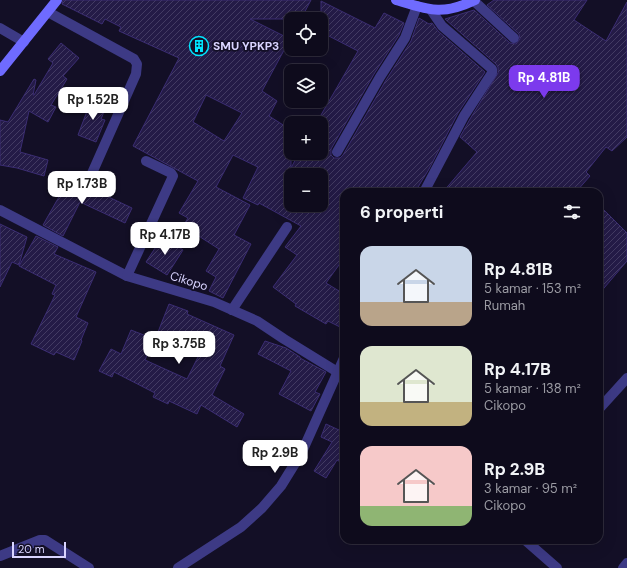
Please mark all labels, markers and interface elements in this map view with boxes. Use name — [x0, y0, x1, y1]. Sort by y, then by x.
map controls — [284, 12, 328, 212]
button: locate — [284, 12, 328, 56]
building icon: SMU YPKP3 — [188, 35, 210, 57]
place label: SMU YPKP3 — [213, 38, 279, 54]
button: layers — [284, 64, 328, 108]
pin: Rp 4.81B — [503, 65, 585, 99]
text: Rp 4.81B — [518, 69, 570, 86]
pin: Rp 1.52B — [52, 87, 134, 121]
text: Rp 1.52B — [67, 91, 119, 108]
button: + — [284, 116, 328, 160]
button: − — [284, 168, 328, 212]
pin: Rp 1.73B — [41, 171, 123, 205]
text: Rp 1.73B — [57, 175, 107, 192]
text: 6 properti — [360, 201, 443, 223]
icon: filters — [561, 201, 583, 223]
pin: Rp 4.17B — [124, 222, 206, 256]
text: Rp 4.17B — [139, 226, 191, 243]
text: Rp 4.81B — [484, 258, 553, 280]
icon: home — [392, 262, 440, 310]
street label: Cikopo — [168, 268, 210, 294]
text: 5 kamar · 153 m² — [484, 280, 581, 297]
text: Rumah — [484, 297, 525, 314]
pin: Rp 3.75B — [138, 331, 220, 365]
text: Rp 3.75B — [152, 335, 206, 352]
text: Rp 4.17B — [484, 358, 551, 380]
icon: home — [392, 362, 440, 410]
text: 5 kamar · 138 m² — [484, 380, 581, 397]
text: Cikopo — [484, 397, 526, 414]
pin: Rp 2.9B — [238, 440, 312, 474]
text: Rp 2.9B — [252, 444, 298, 461]
text: Rp 2.9B — [484, 458, 545, 480]
icon: home — [392, 462, 440, 510]
text: 3 kamar · 95 m² — [484, 480, 577, 497]
text: Cikopo — [484, 497, 526, 514]
scale bar — [12, 540, 66, 559]
text: 20 m — [18, 542, 44, 556]

